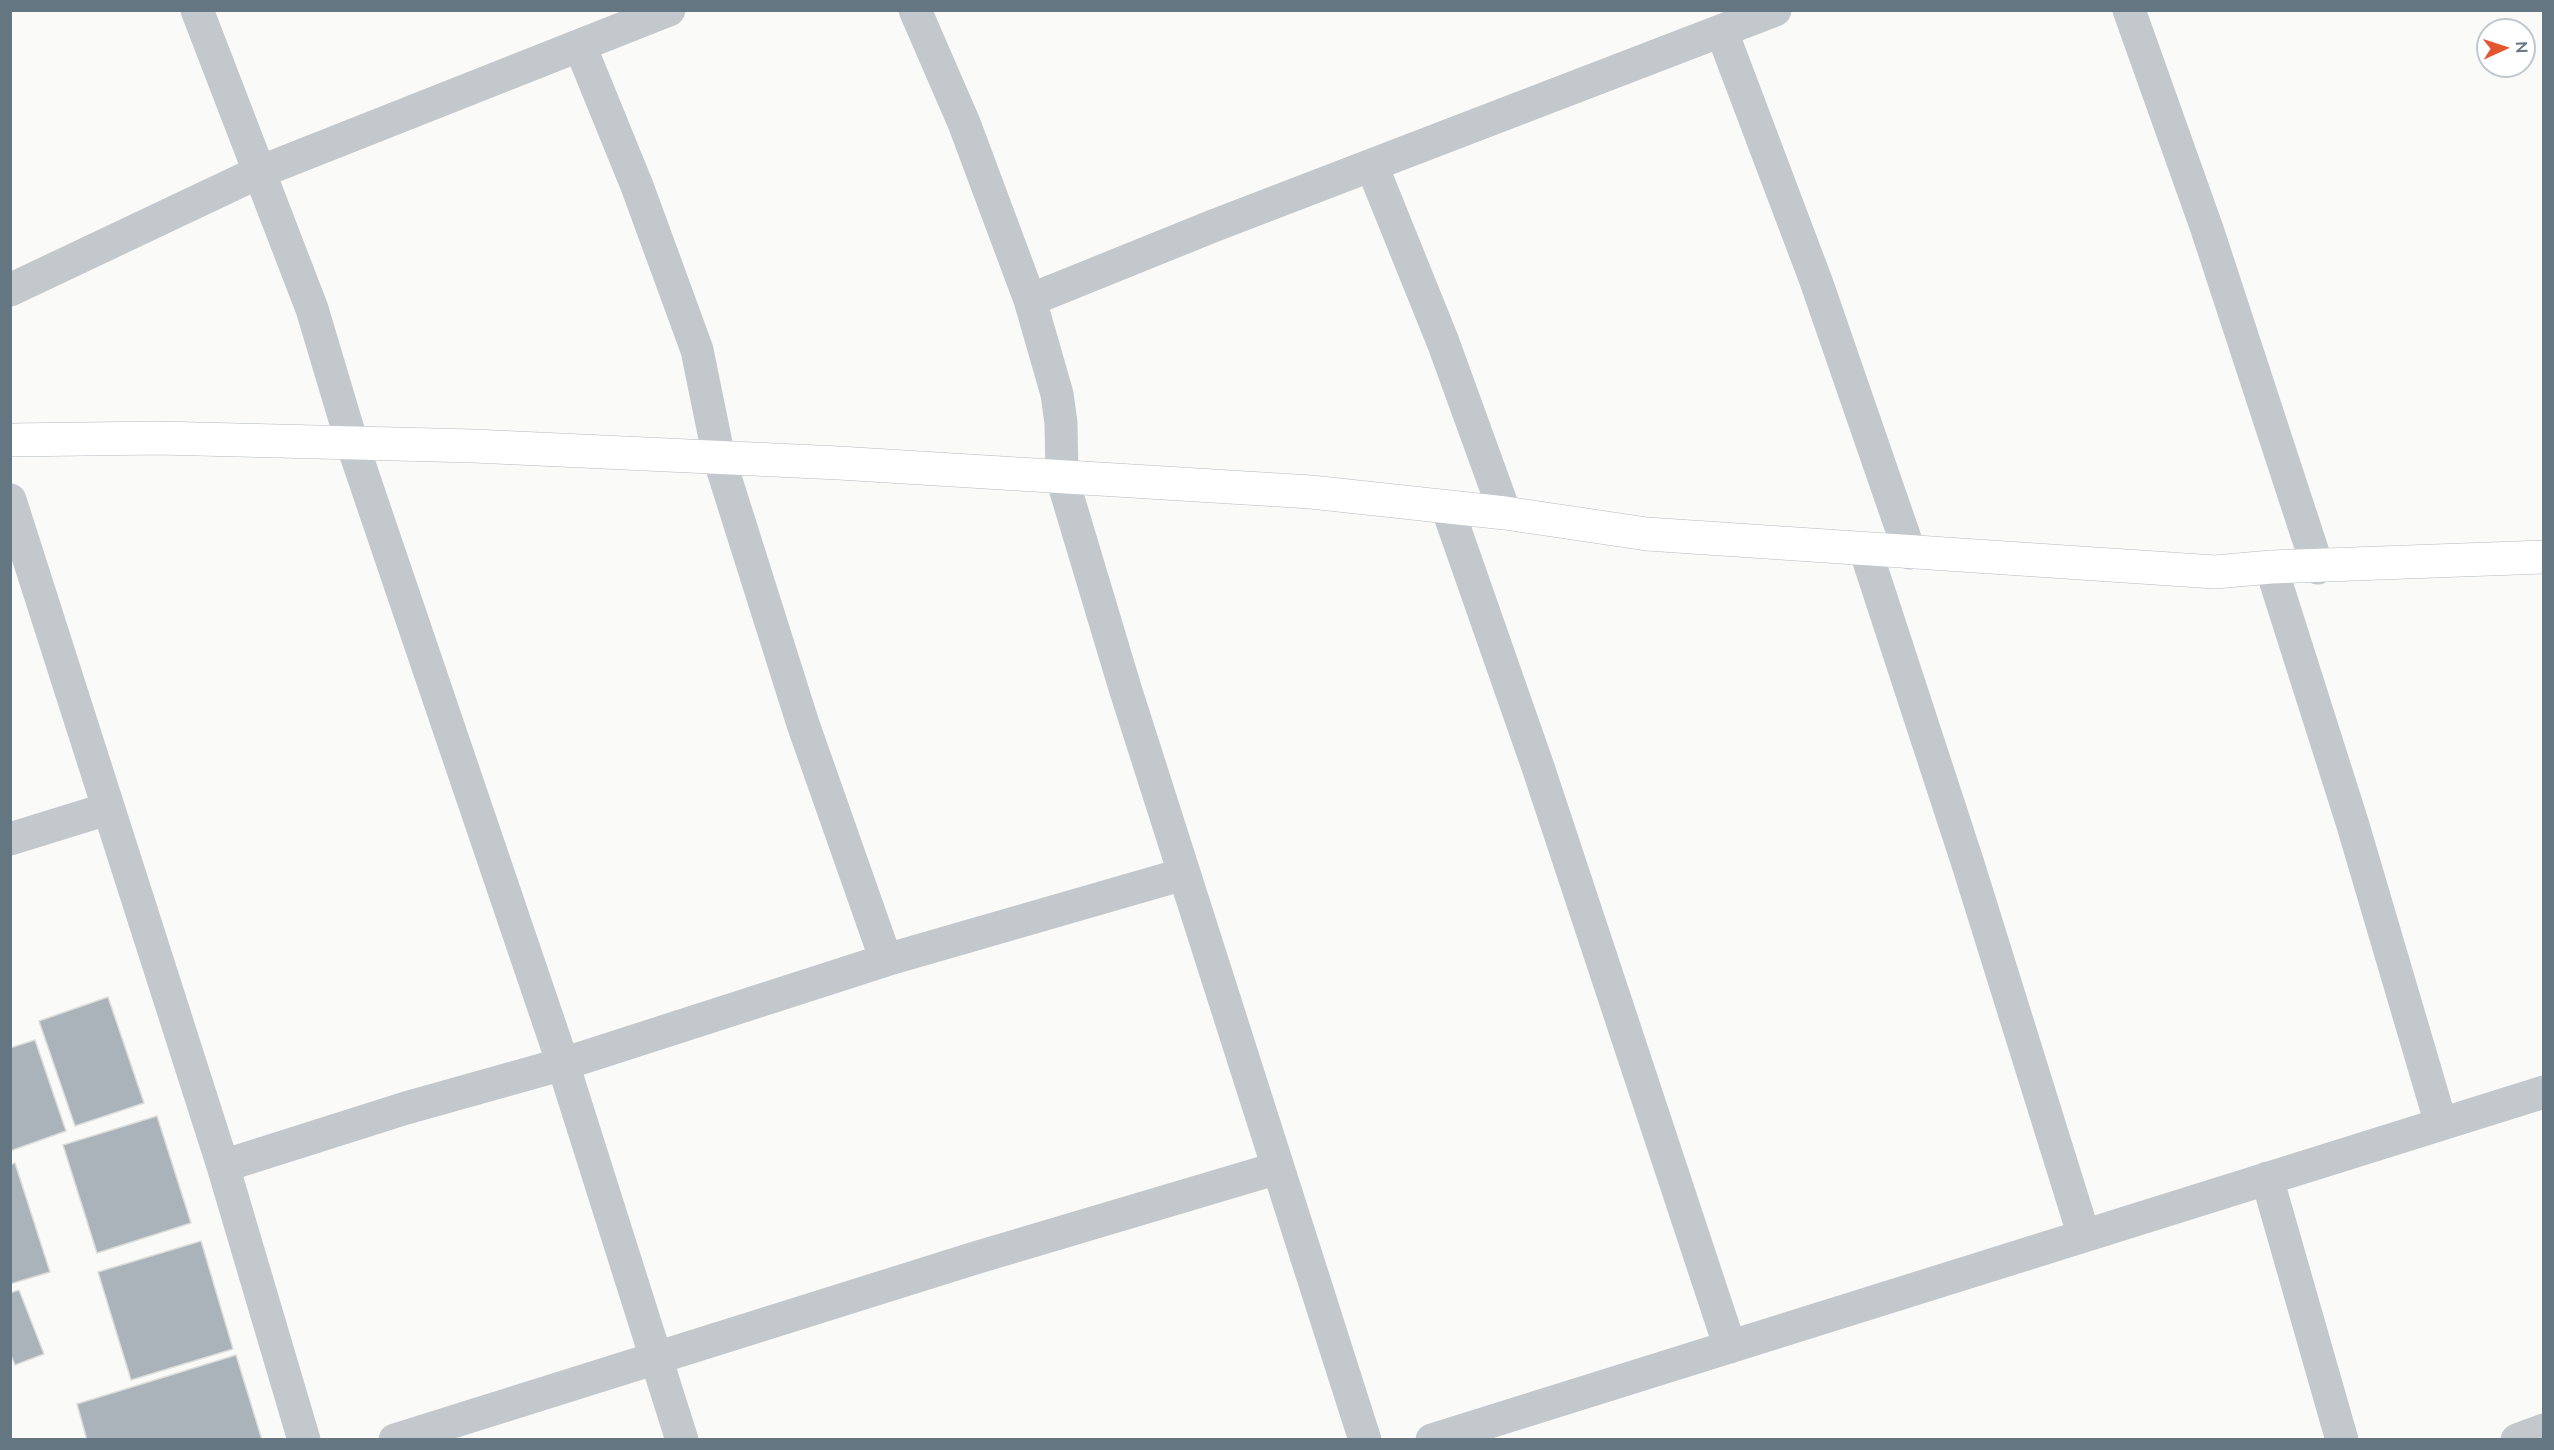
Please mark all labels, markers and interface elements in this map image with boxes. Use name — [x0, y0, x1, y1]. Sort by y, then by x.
north arrow — [2476, 18, 2536, 78]
text: N — [2512, 41, 2532, 54]

